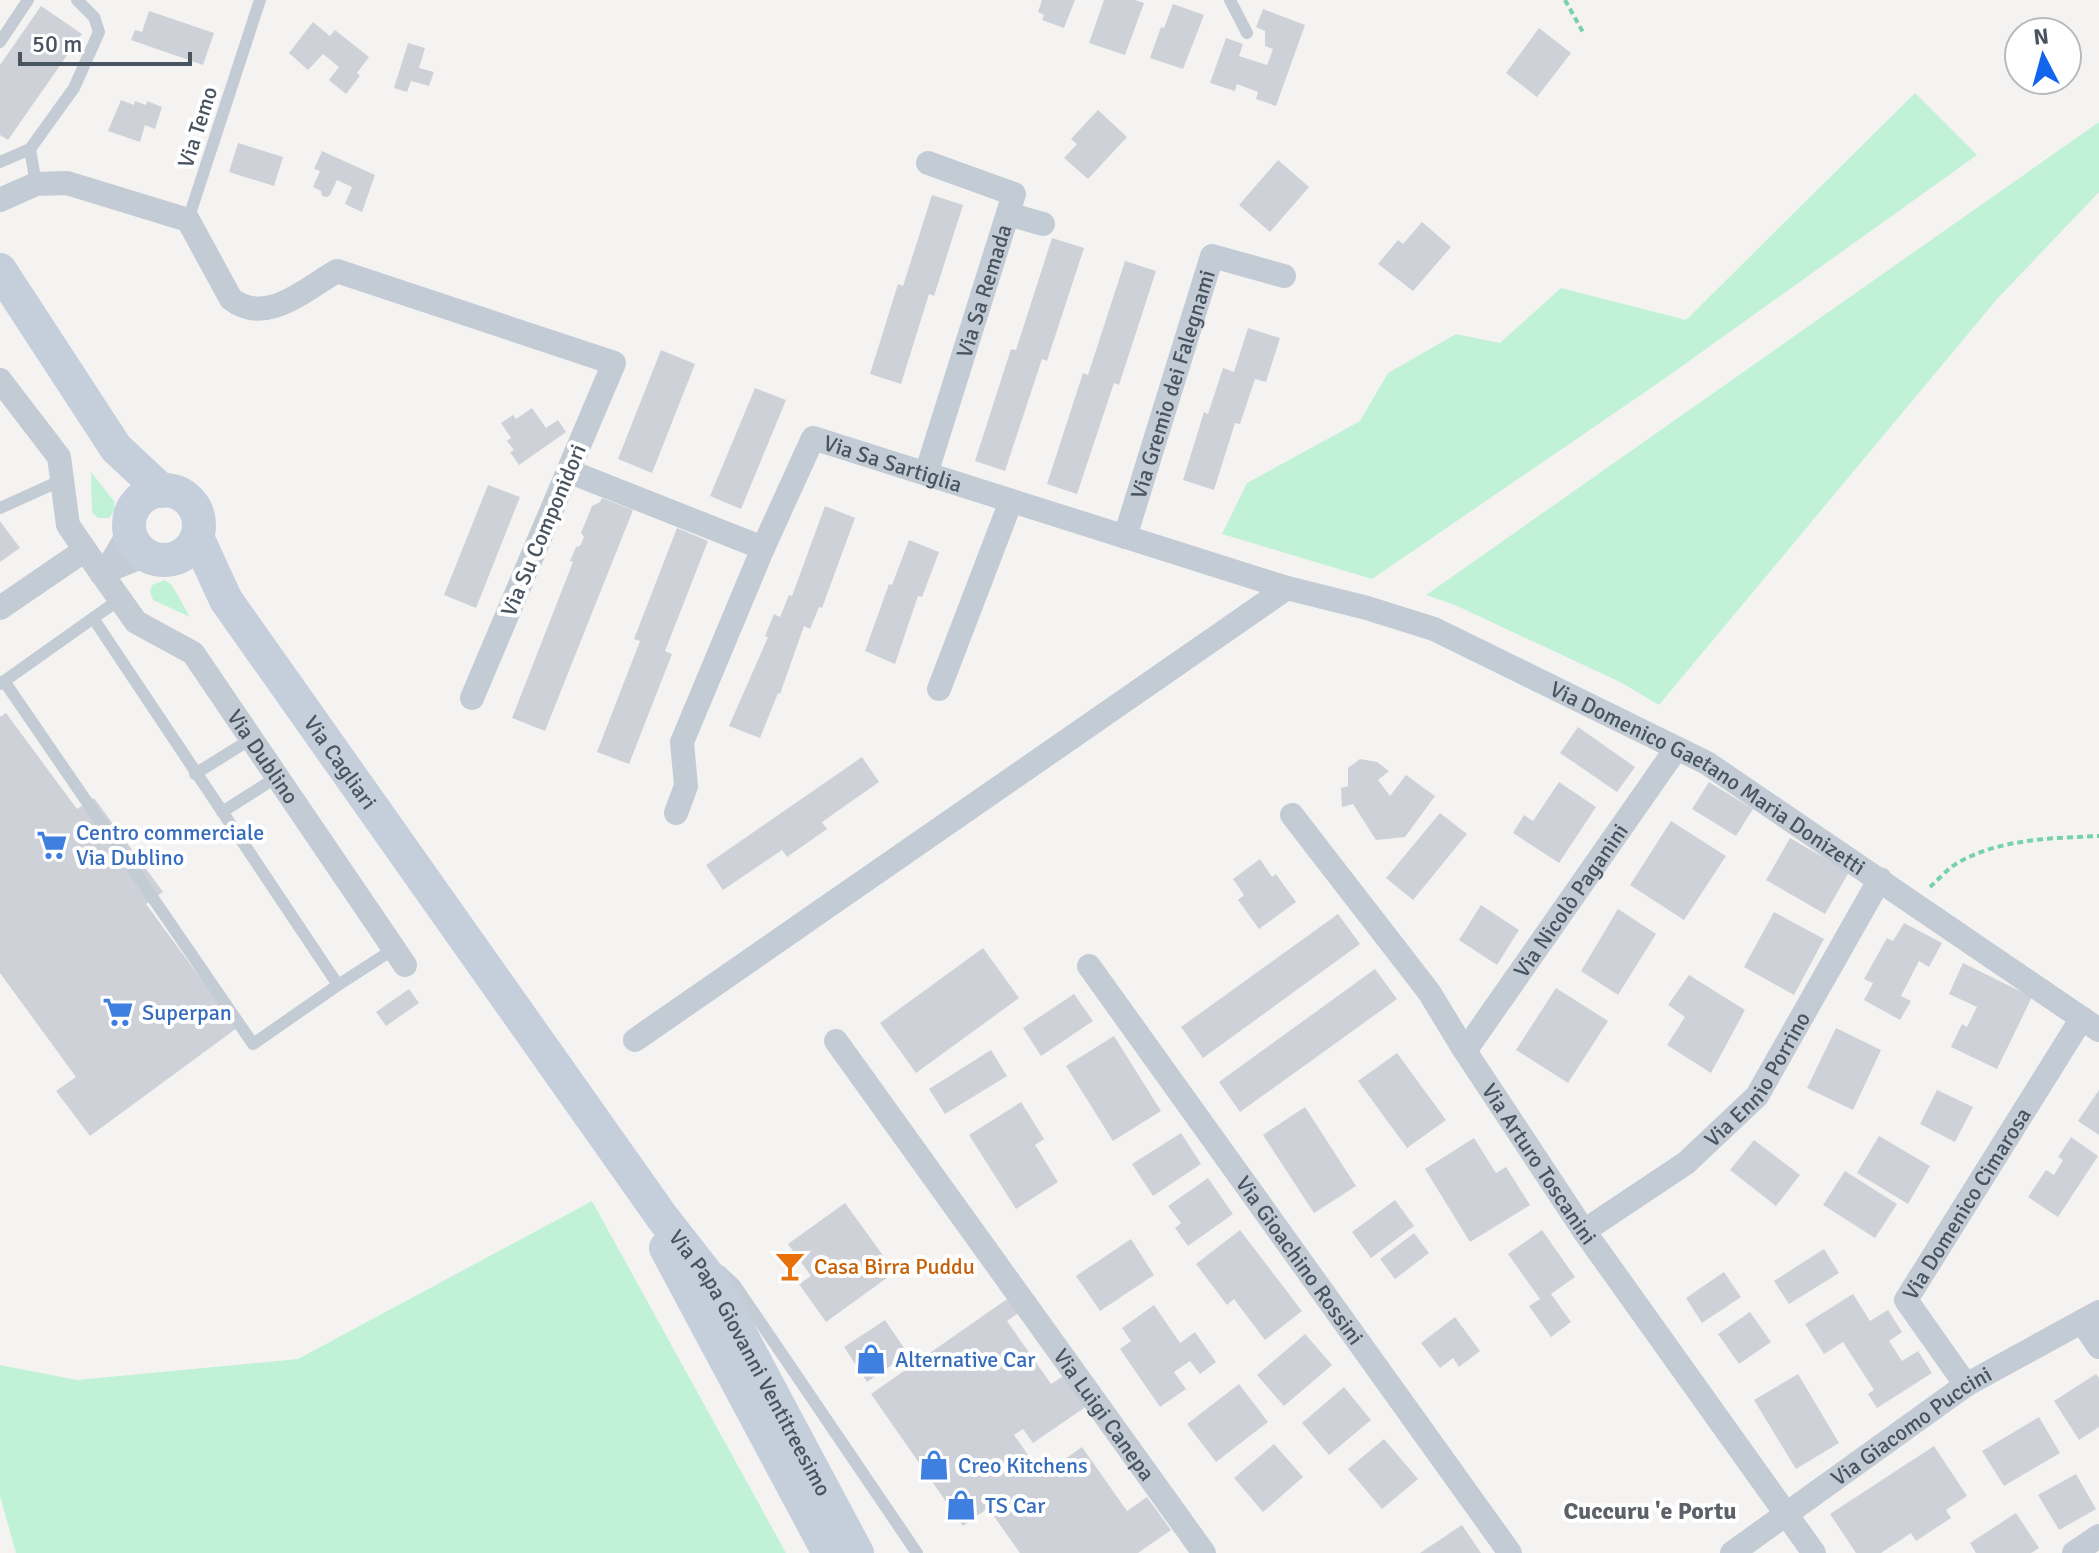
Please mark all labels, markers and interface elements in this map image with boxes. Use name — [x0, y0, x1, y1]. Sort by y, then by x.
scale bar — [20, 16, 190, 66]
north arrow — [2003, 16, 2083, 96]
text: N — [2032, 22, 2050, 51]
text: 50 m — [32, 29, 82, 59]
street label: Via Temo — [172, 83, 223, 171]
street label: Via Sa Remada — [950, 221, 1018, 361]
street label: Via Gremio dei Falegnami — [1125, 267, 1221, 502]
street label: Via Sa Sartiglia — [820, 429, 966, 498]
street label: Via Su Componidori — [495, 440, 592, 620]
street label: Via Domenico Gaetano Maria Donizetti — [1546, 675, 1871, 881]
street label: Via Dublino — [221, 704, 304, 809]
street label: Via Cagliari — [298, 710, 383, 815]
street label: Via Nicolò Paganini — [1508, 818, 1634, 983]
place label: Centro commerciale Via Dublino — [76, 819, 264, 871]
supermarket icon: Centro commerciale Via Dublino — [35, 828, 69, 862]
supermarket icon: Superpan — [101, 995, 135, 1029]
place label: Superpan — [142, 999, 232, 1026]
street label: Via Ennio Porrino — [1699, 1007, 1816, 1153]
street label: Via Arturo Toscanini — [1476, 1078, 1602, 1250]
street label: Via Domenico Cimarosa — [1897, 1103, 2037, 1305]
street label: Via Gioachino Rossini — [1230, 1171, 1369, 1350]
street label: Via Papa Giovanni Ventitreesimo — [663, 1224, 837, 1501]
bar icon: Casa Birra Puddu — [773, 1249, 807, 1283]
place label: Casa Birra Puddu — [814, 1253, 975, 1280]
shop icon: Alternative Car — [854, 1342, 888, 1376]
street label: Via Luigi Canepa — [1048, 1344, 1161, 1486]
place label: Alternative Car — [895, 1346, 1035, 1373]
street label: Via Giacomo Puccini — [1826, 1361, 1997, 1492]
shop icon: Creo Kitchens — [917, 1448, 951, 1482]
place label: Creo Kitchens — [958, 1452, 1088, 1479]
shop icon: TS Car — [944, 1488, 978, 1522]
place label: TS Car — [985, 1492, 1045, 1519]
district label: Cuccuru 'e Portu — [1564, 1496, 1736, 1526]

